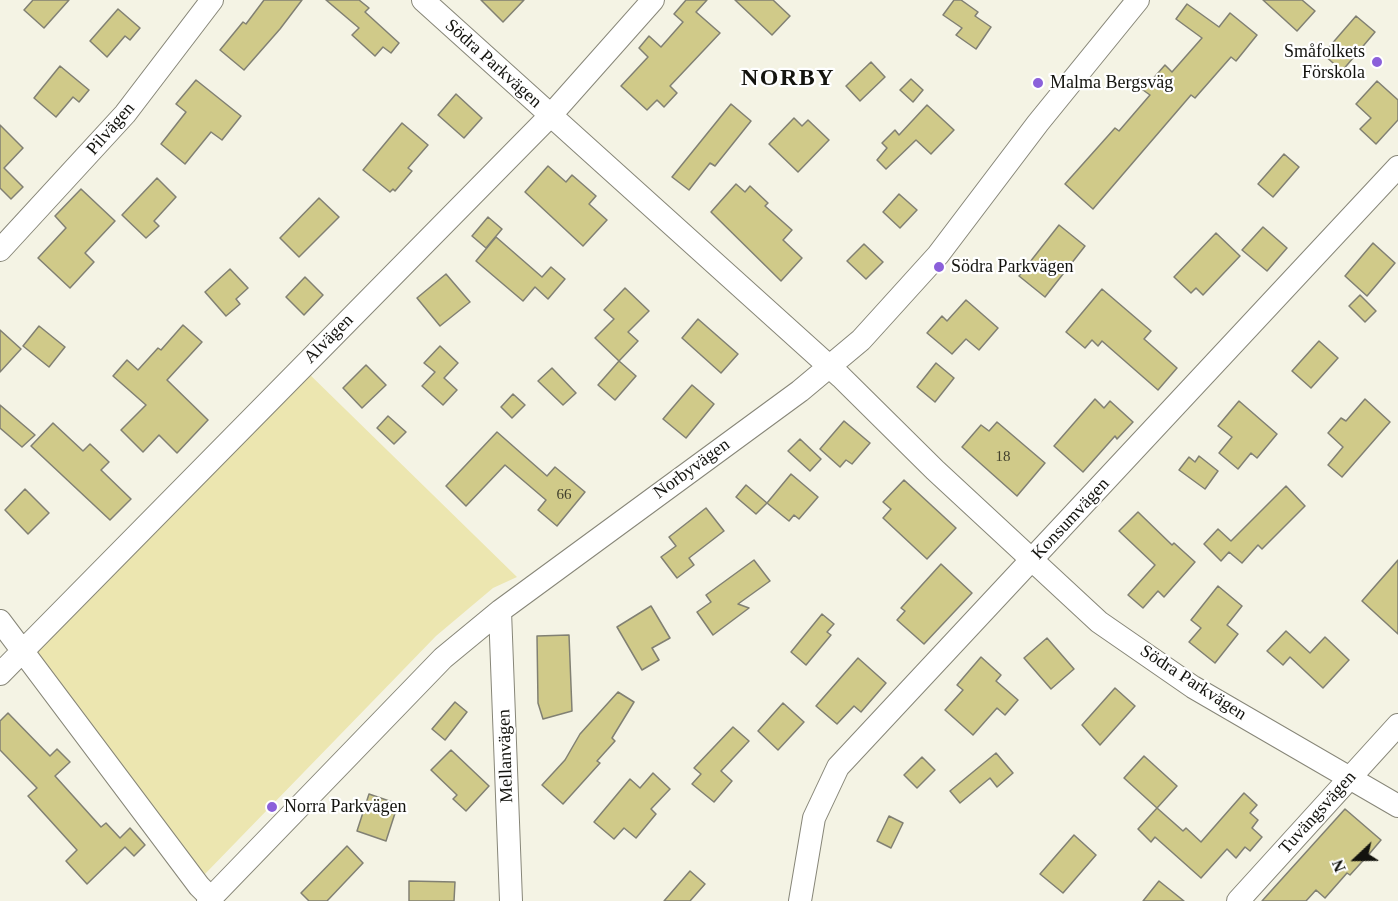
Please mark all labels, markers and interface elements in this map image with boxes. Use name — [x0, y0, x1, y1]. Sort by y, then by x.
street label: Södra Parkvägen — [440, 15, 546, 113]
place label: Småfolkets Förskola — [1284, 41, 1365, 84]
marker: Småfolkets Förskola — [1370, 55, 1384, 69]
district label: NORBY — [741, 65, 835, 93]
place label: Malma Bergsväg — [1050, 72, 1173, 94]
marker: Malma Bergsväg — [1031, 76, 1045, 90]
street label: Pilvägen — [82, 98, 140, 160]
place label: Södra Parkvägen — [951, 256, 1073, 278]
marker: Södra Parkvägen — [932, 260, 946, 274]
street label: Alvägen — [300, 310, 358, 368]
street label: Norbyvägen — [650, 434, 734, 504]
house number: 18 — [996, 448, 1010, 466]
street label: Konsumvägen — [1028, 474, 1114, 564]
house number: 66 — [556, 486, 572, 504]
street label: Södra Parkvägen — [1136, 641, 1250, 725]
street label: Mellanvägen — [494, 709, 518, 803]
street label: Tuvängsvägen — [1275, 767, 1361, 859]
place label: Norra Parkvägen — [284, 796, 406, 818]
marker: Norra Parkvägen — [265, 800, 279, 814]
north arrow — [1326, 829, 1386, 889]
text: N — [1329, 857, 1349, 874]

